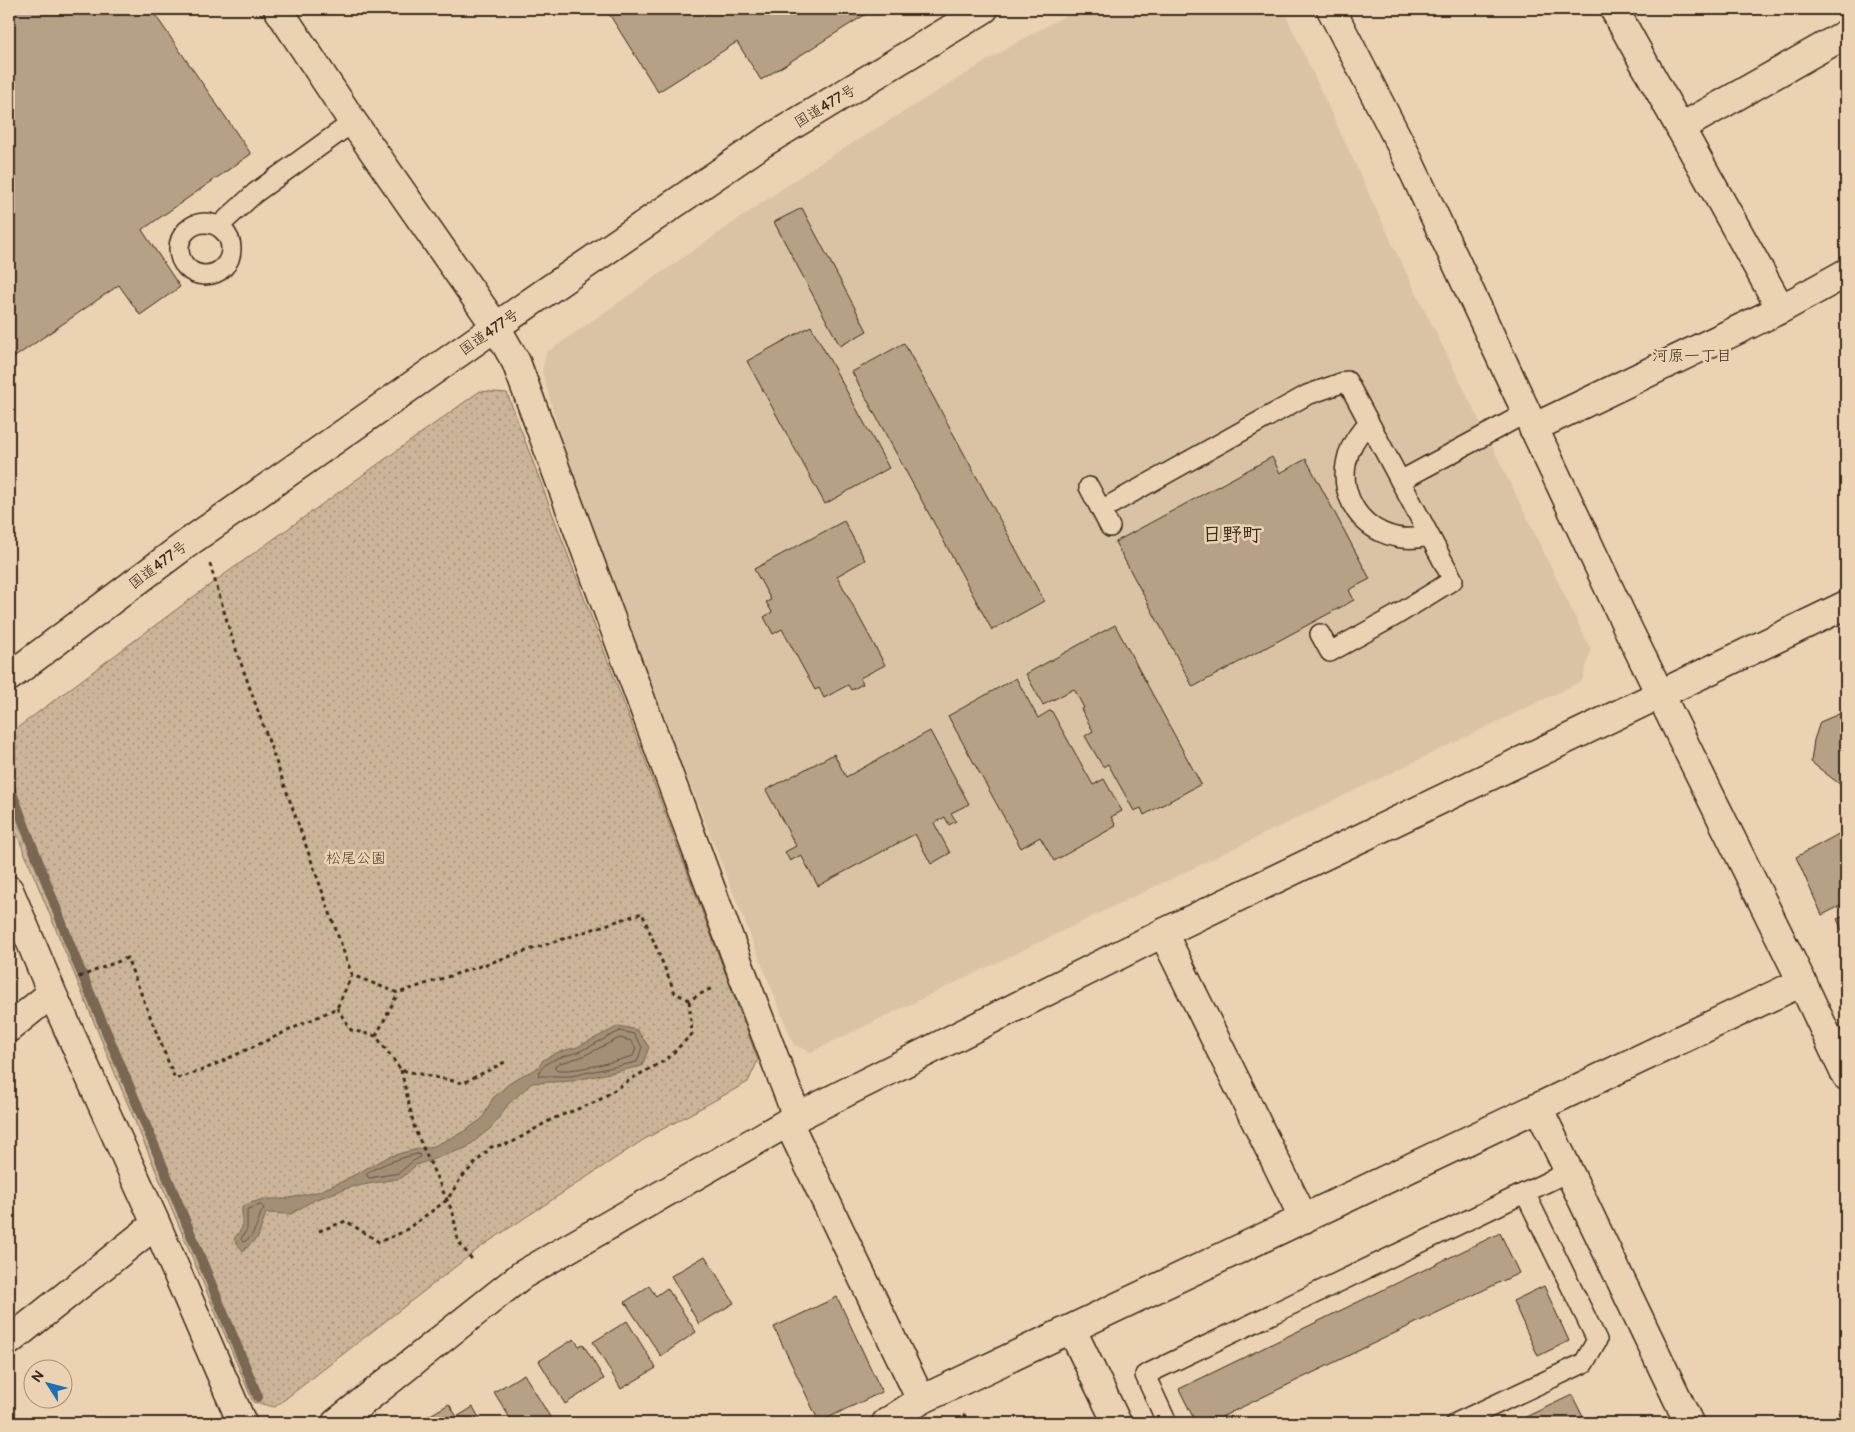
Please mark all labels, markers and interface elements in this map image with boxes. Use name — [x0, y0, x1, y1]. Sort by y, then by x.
street label: 国道477号 — [791, 81, 860, 132]
street label: 国道477号 — [456, 305, 523, 360]
district label: 河原一丁目 — [1652, 347, 1732, 366]
district label: 日野町 — [1202, 523, 1262, 547]
street label: 国道477号 — [125, 537, 192, 594]
park label: 松尾公園 — [326, 849, 386, 868]
north arrow — [22, 1360, 72, 1410]
text: N — [28, 1367, 48, 1386]

